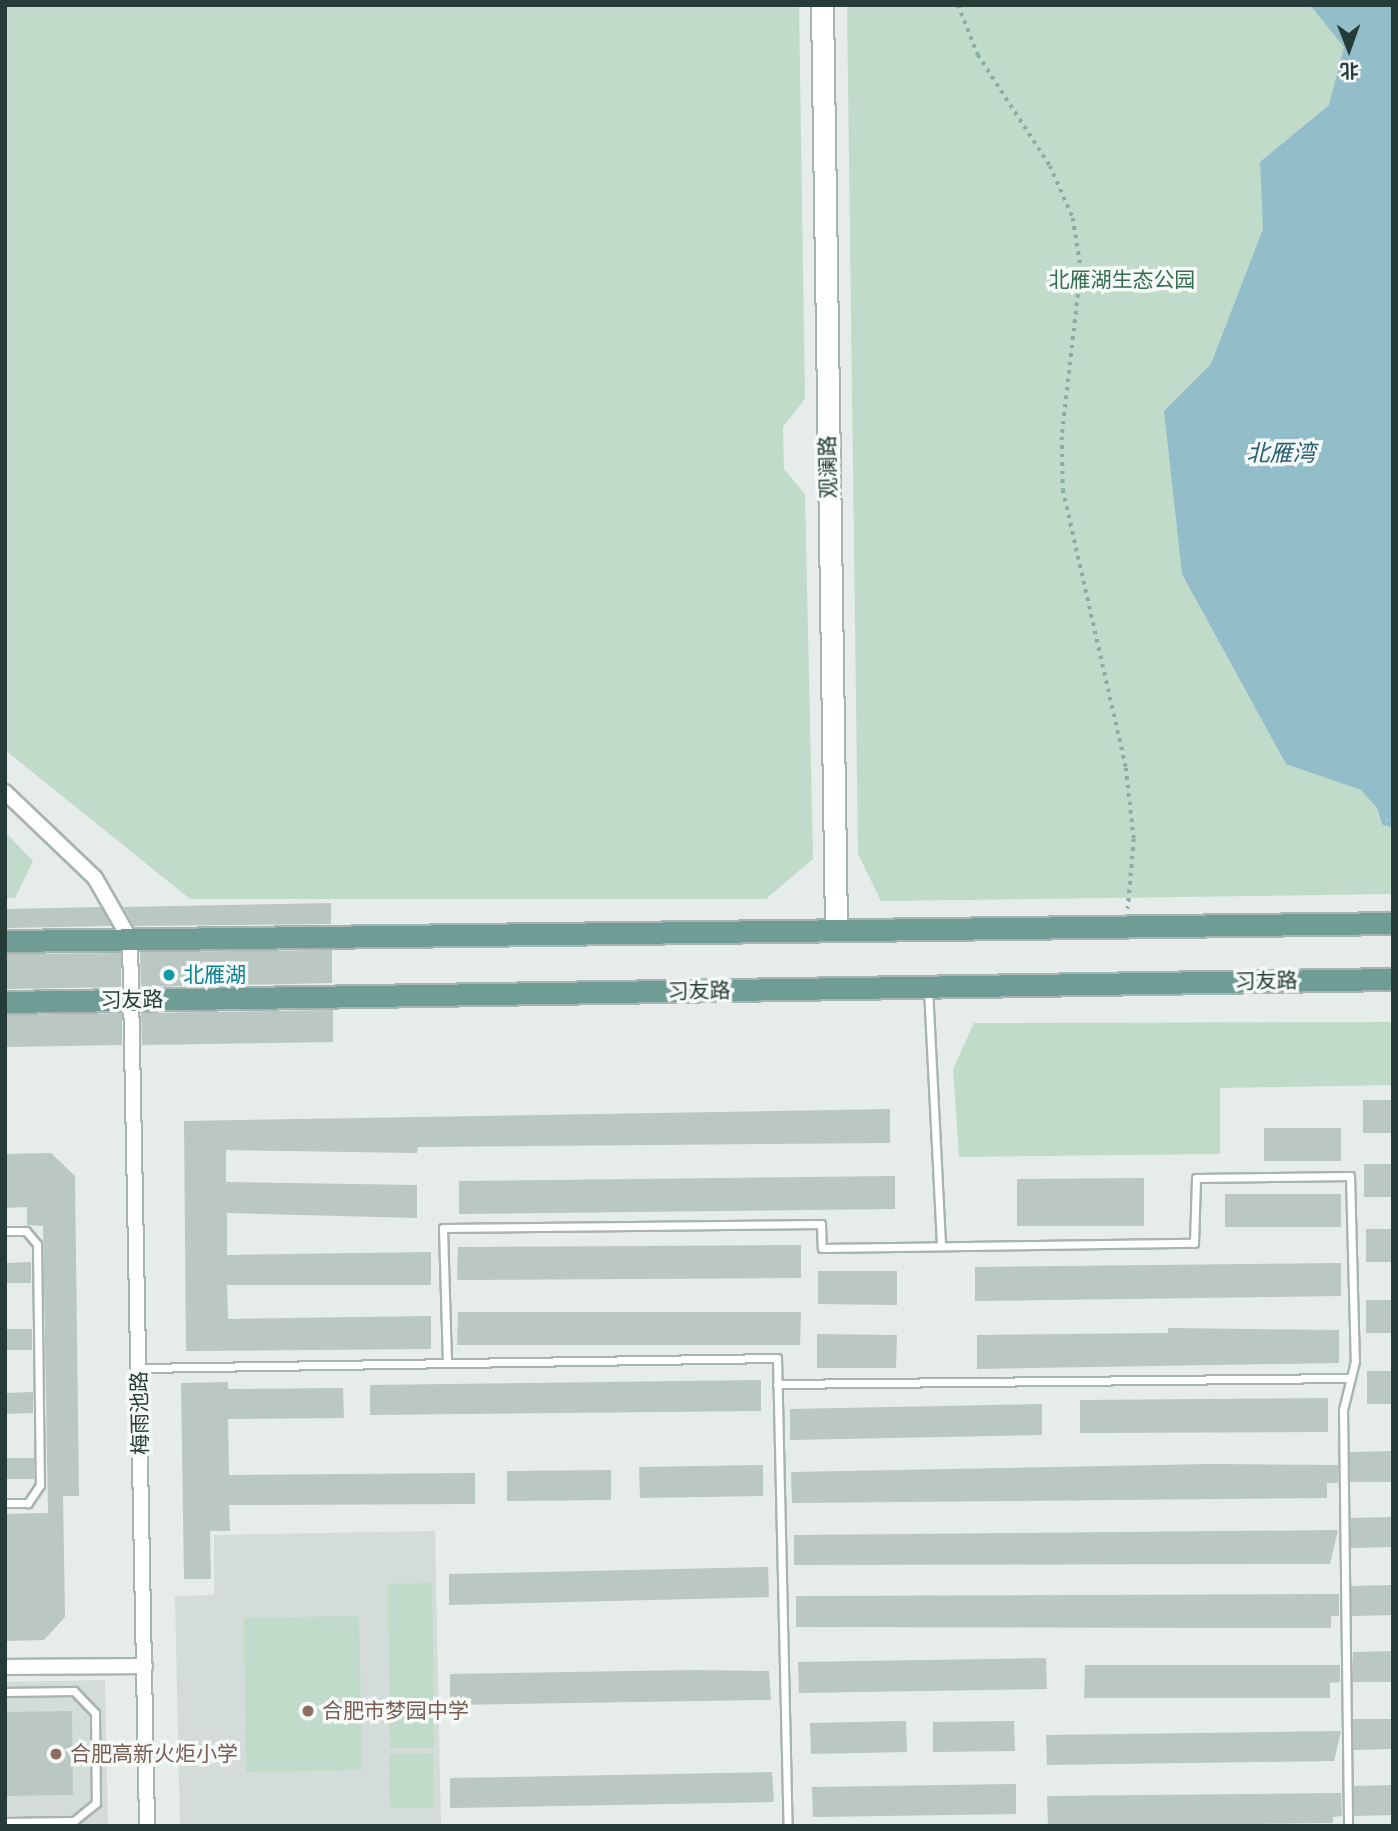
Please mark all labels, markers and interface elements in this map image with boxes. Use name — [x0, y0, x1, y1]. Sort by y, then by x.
north arrow — [1314, 14, 1384, 84]
text: 北 — [1340, 59, 1359, 82]
park label: 北雁湖生态公园 — [1049, 267, 1195, 293]
street label: 观澜路 — [815, 435, 841, 499]
water label: 北雁湾 — [1247, 439, 1315, 467]
place label: 北雁湖 — [183, 962, 246, 988]
marker: 北雁湖 — [161, 967, 177, 983]
street label: 习友路 — [1234, 968, 1298, 994]
street label: 习友路 — [667, 978, 731, 1004]
street label: 习友路 — [100, 987, 164, 1013]
street label: 梅雨池路 — [127, 1371, 153, 1455]
place label: 合肥市梦园中学 — [322, 1698, 469, 1724]
marker: 合肥市梦园中学 — [300, 1703, 316, 1719]
place label: 合肥高新火炬小学 — [70, 1741, 238, 1767]
marker: 合肥高新火炬小学 — [48, 1746, 64, 1762]

